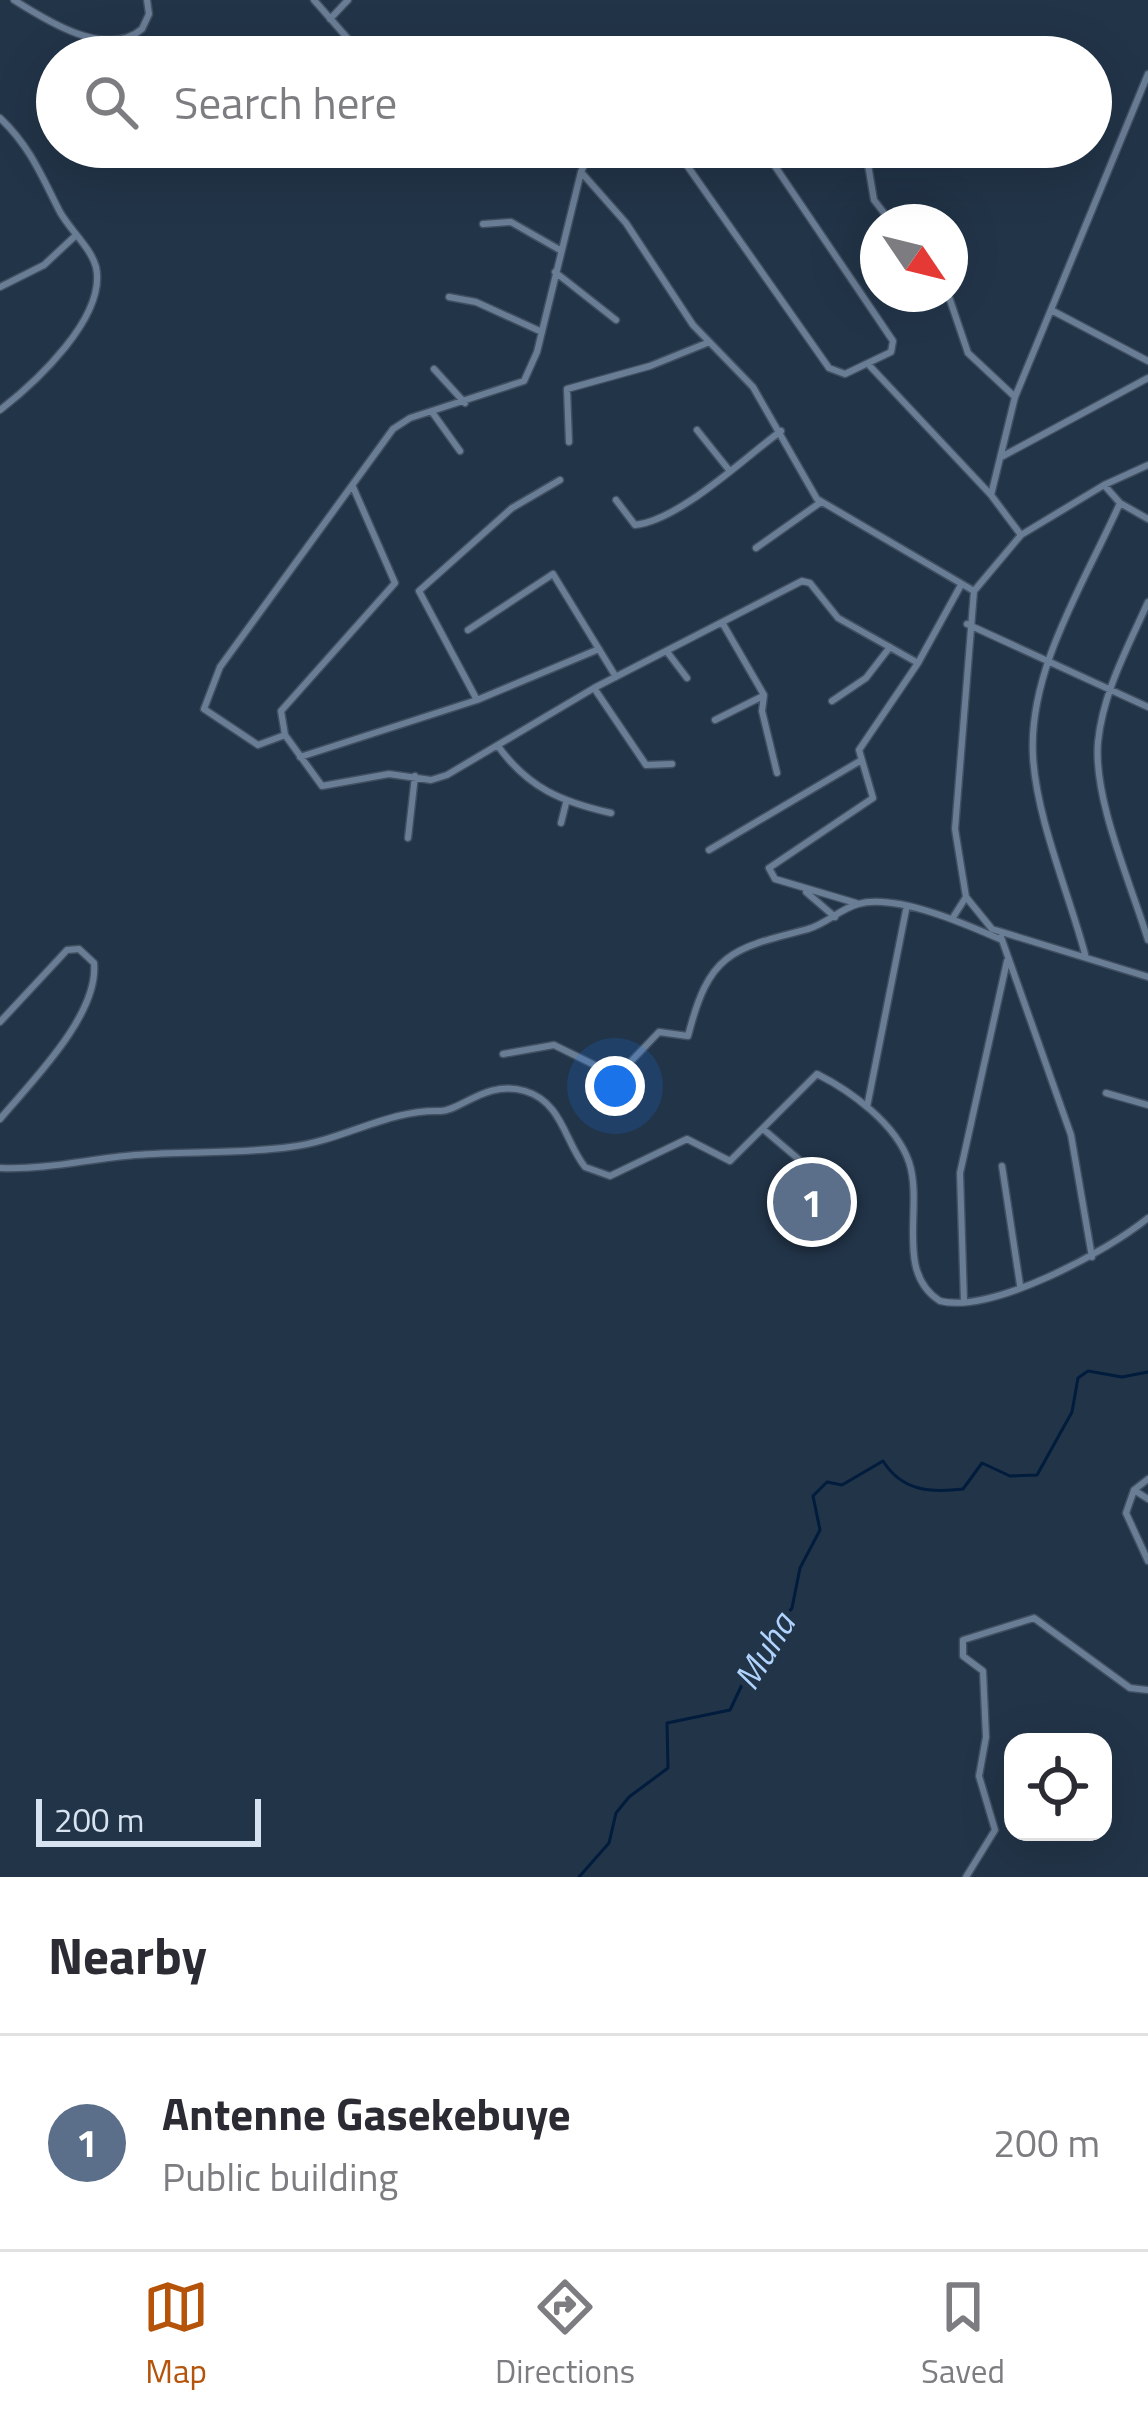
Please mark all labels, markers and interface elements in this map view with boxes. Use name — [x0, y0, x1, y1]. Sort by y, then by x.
search box — [36, 36, 1112, 168]
text: Search here — [174, 68, 397, 136]
icon: search — [78, 69, 144, 135]
north arrow — [860, 204, 968, 312]
your location — [585, 1056, 645, 1116]
pin: 1 — [773, 1157, 851, 1247]
water label: Muha — [719, 1600, 809, 1700]
map controls — [1004, 1733, 1112, 1841]
button: locate — [1004, 1733, 1112, 1841]
scale bar — [36, 1793, 261, 1846]
text: 200 m — [54, 1795, 144, 1845]
text: Nearby — [48, 1916, 207, 1994]
text: Antenne Gasekebuye — [162, 2079, 571, 2147]
text: 1 — [76, 2113, 98, 2172]
text: 200 m — [993, 2113, 1100, 2172]
text: Public building — [162, 2147, 398, 2206]
tab: Map — [143, 2274, 209, 2396]
tab: Directions — [495, 2274, 635, 2396]
tab: Saved — [921, 2274, 1005, 2396]

